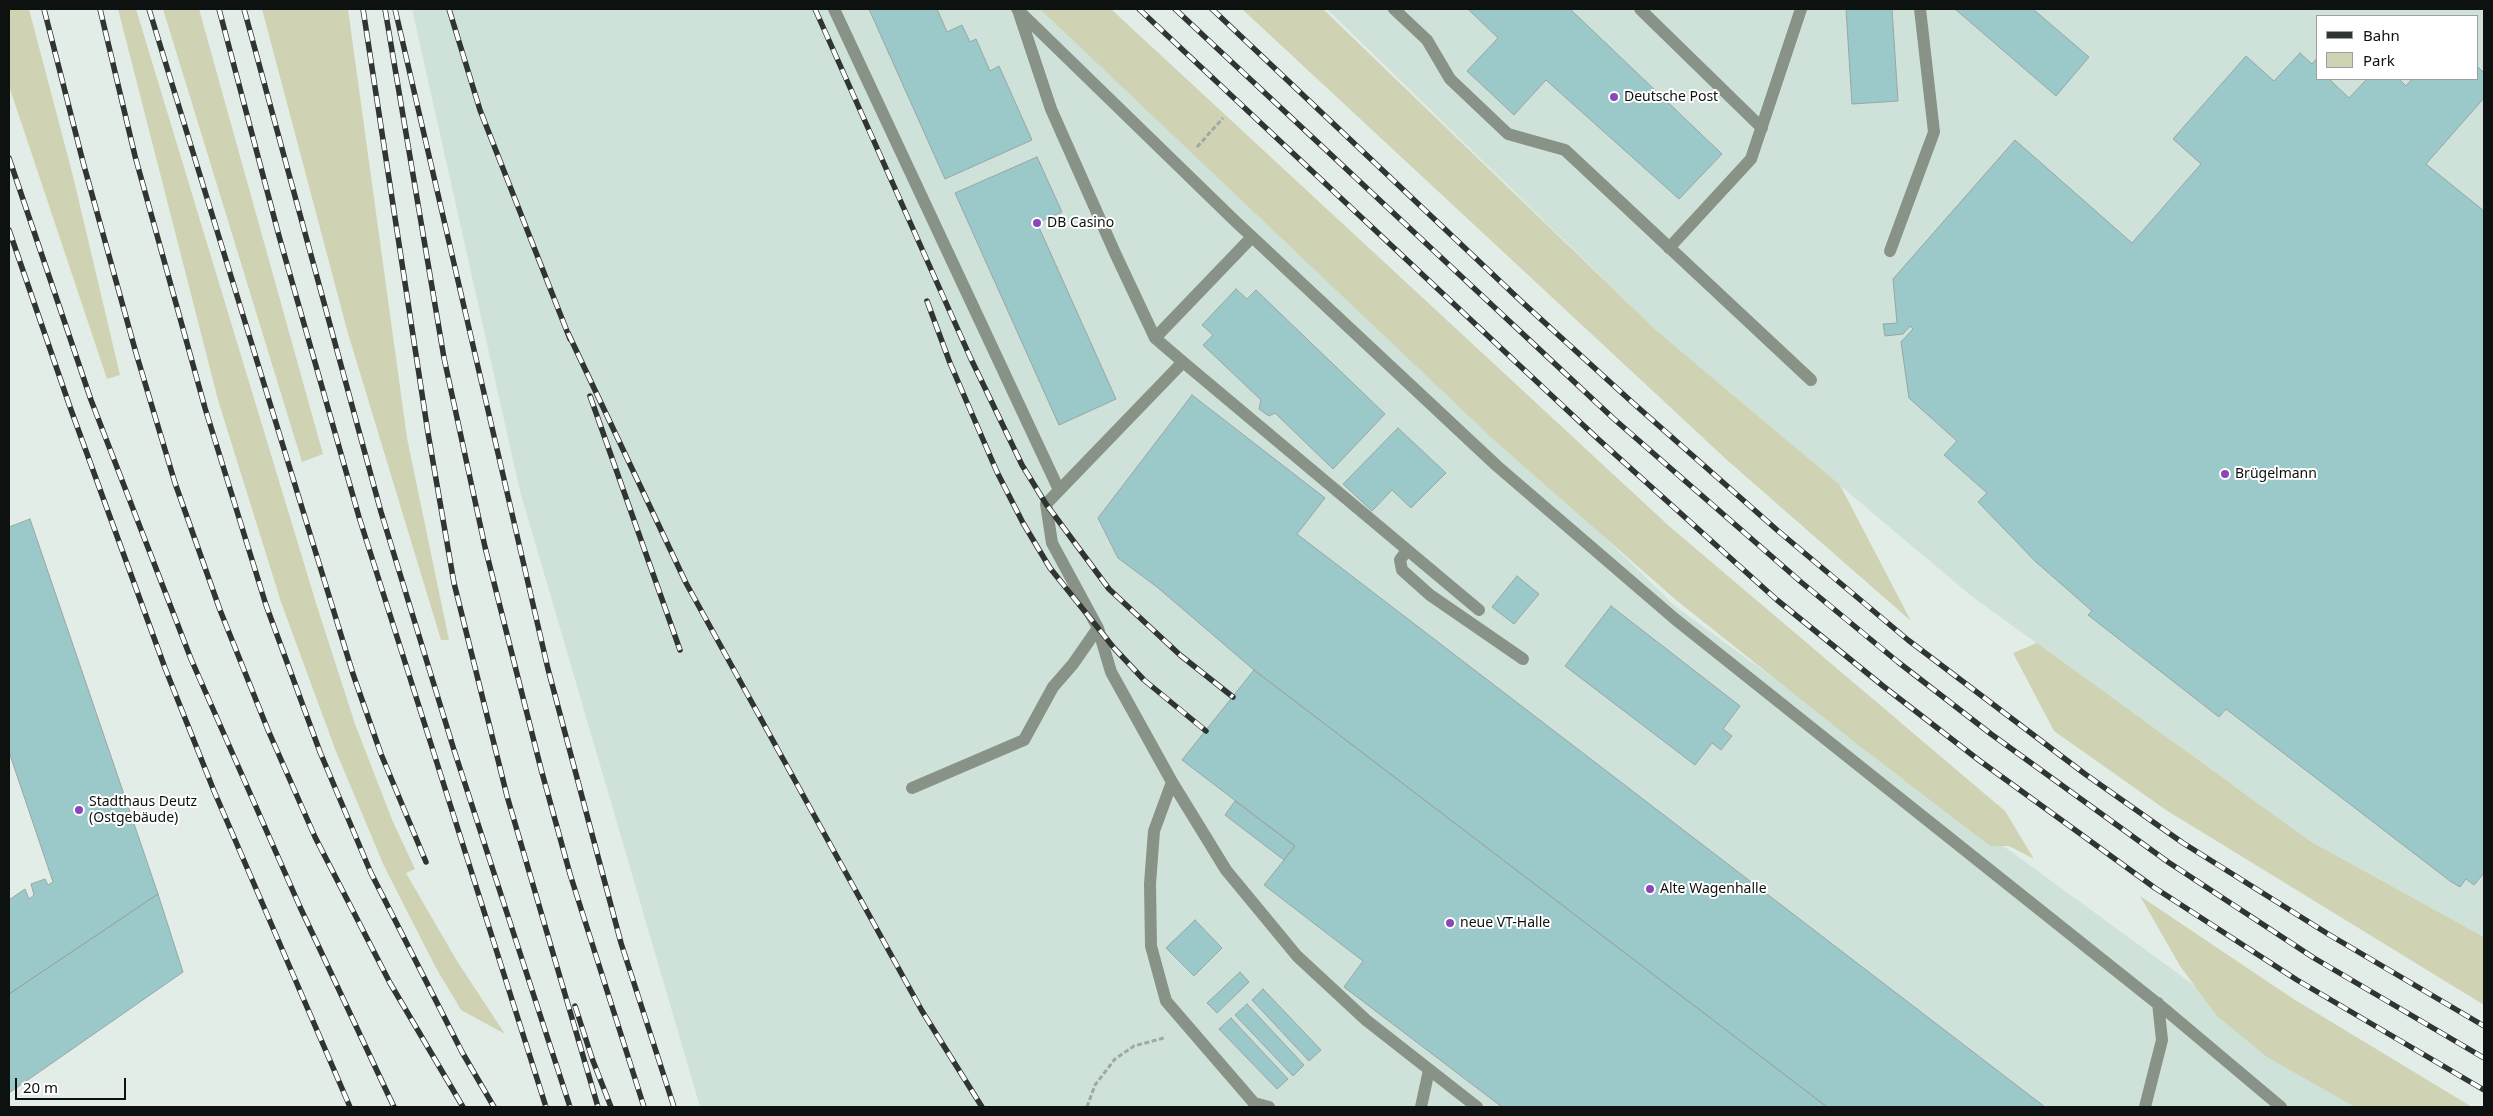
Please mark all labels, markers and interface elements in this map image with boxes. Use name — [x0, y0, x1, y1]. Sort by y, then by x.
legend — [2316, 15, 2478, 80]
text: Bahn — [2363, 25, 2400, 45]
text: Park — [2363, 50, 2395, 70]
place label: Deutsche Post — [1624, 89, 1718, 105]
marker: Deutsche Post — [1608, 91, 1620, 103]
place label: DB Casino — [1047, 215, 1114, 231]
marker: DB Casino — [1031, 217, 1043, 229]
place label: Brügelmann — [2235, 466, 2317, 482]
marker: Brügelmann — [2219, 468, 2231, 480]
place label: Stadthaus Deutz (Ostgebäude) — [89, 794, 197, 826]
marker: Stadthaus Deutz (Ostgebäude) — [73, 804, 85, 816]
place label: Alte Wagenhalle — [1660, 881, 1767, 897]
marker: Alte Wagenhalle — [1644, 883, 1656, 895]
place label: neue VT-Halle — [1460, 915, 1550, 931]
marker: neue VT-Halle — [1444, 917, 1456, 929]
scale bar — [18, 1068, 129, 1100]
text: 20 m — [23, 1077, 58, 1097]

